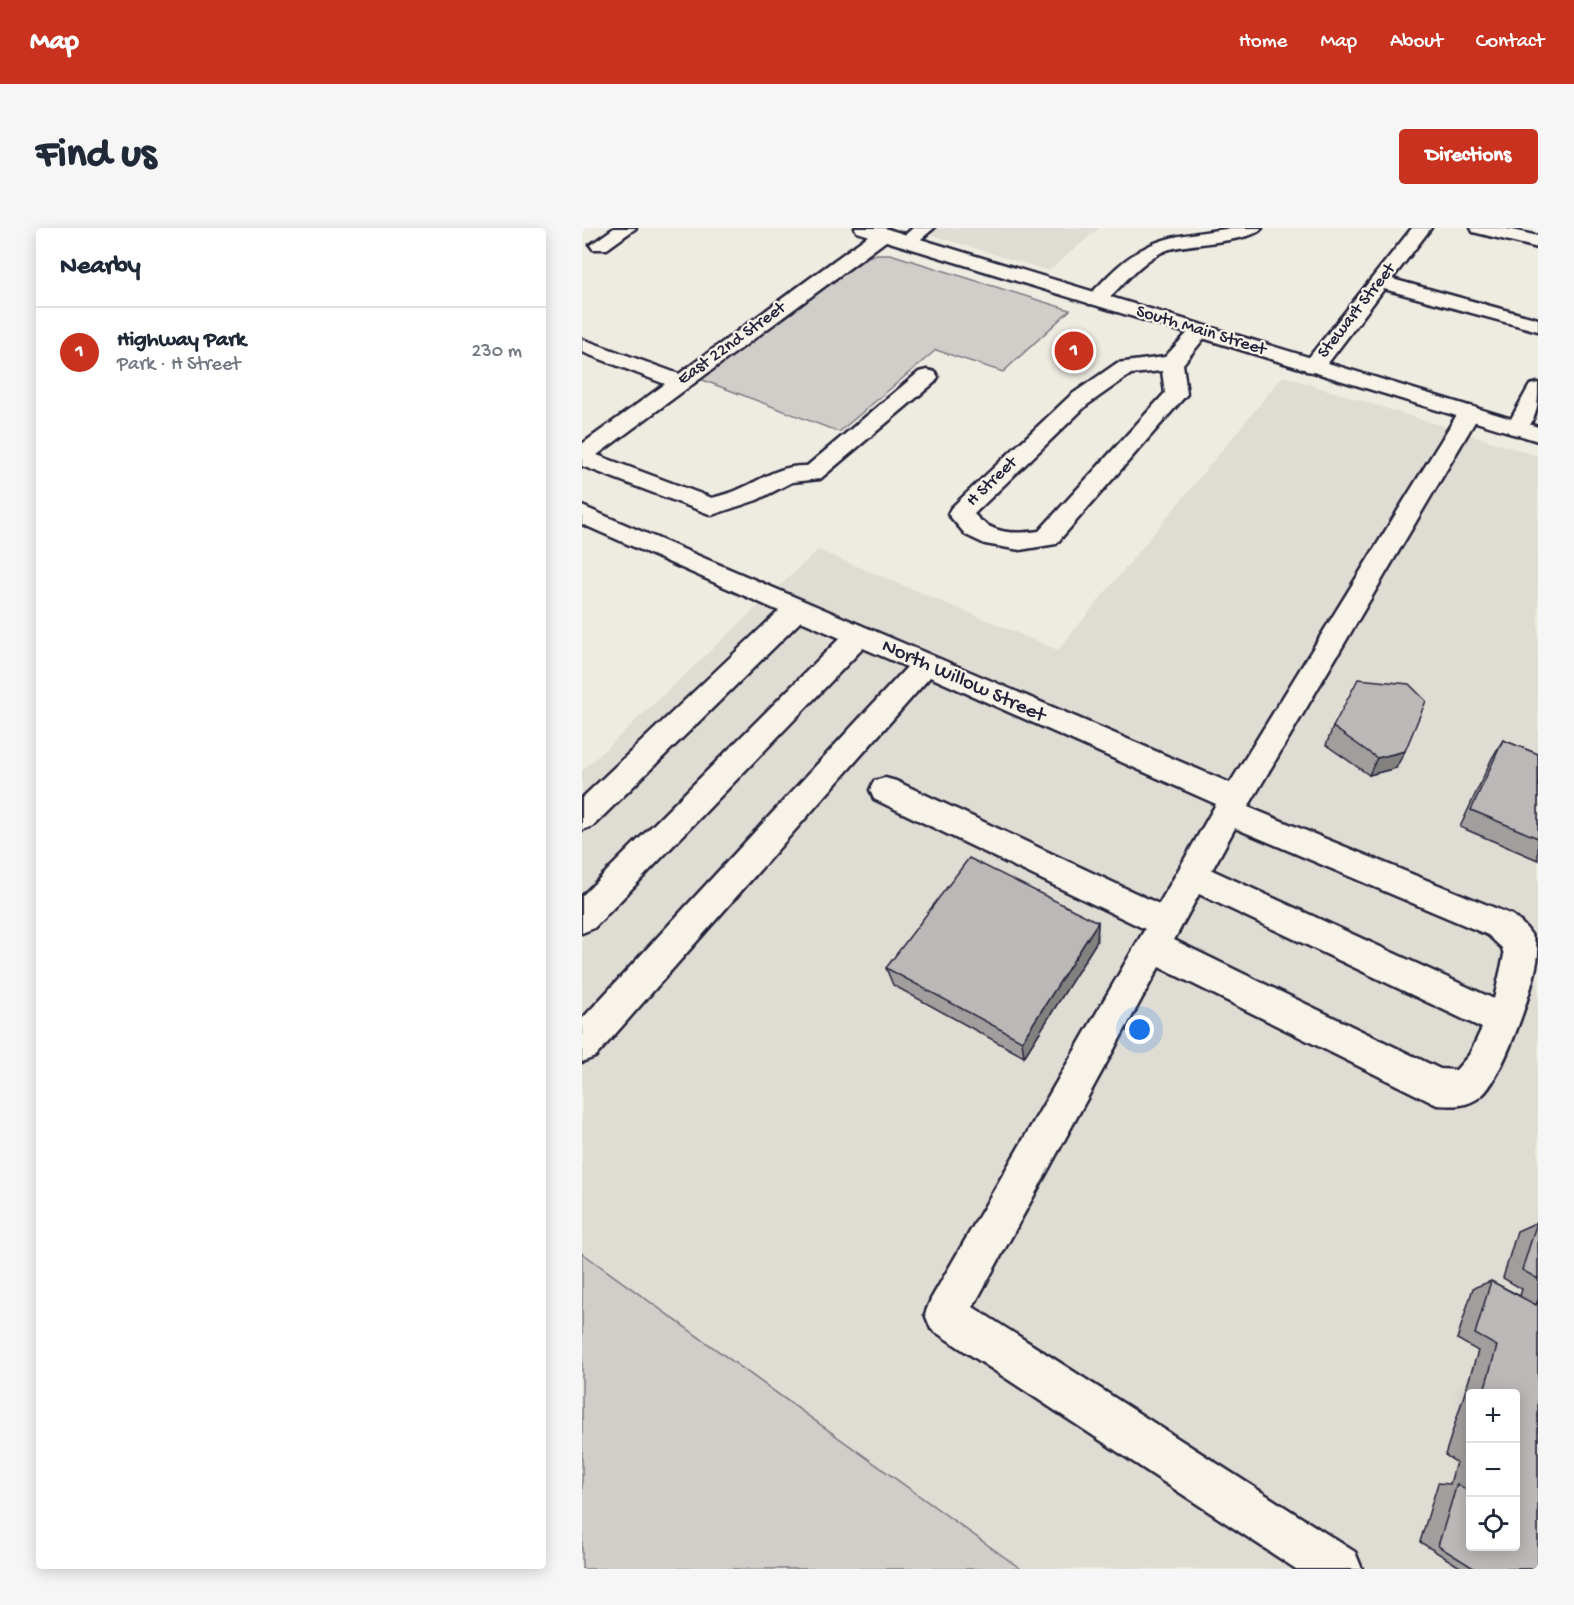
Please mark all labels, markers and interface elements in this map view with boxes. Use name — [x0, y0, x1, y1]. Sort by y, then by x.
text: Map — [30, 26, 79, 59]
text: Home — [1239, 30, 1287, 55]
text: Map — [1320, 30, 1357, 55]
text: About — [1390, 30, 1443, 55]
text: Contact — [1476, 30, 1544, 55]
button: Directions — [1399, 129, 1538, 184]
text: Find us — [36, 132, 156, 181]
text: Nearby — [60, 252, 141, 283]
street label: Stewart Street — [1313, 258, 1402, 363]
street label: East 22nd Street — [674, 297, 791, 390]
street label: South Main Street — [1134, 301, 1270, 361]
text: Highway Park — [117, 328, 246, 354]
pin: 1 — [1054, 328, 1094, 374]
text: 1 — [75, 341, 84, 364]
text: 230 m — [472, 341, 522, 364]
text: Park · H Street — [117, 354, 240, 377]
street label: H Street — [962, 452, 1023, 511]
street label: North Willow Street — [877, 635, 1051, 730]
your location — [1125, 1015, 1154, 1044]
map controls — [1466, 1389, 1520, 1551]
button: + — [1466, 1389, 1520, 1443]
button: − — [1466, 1443, 1520, 1497]
button: locate — [1466, 1497, 1520, 1551]

